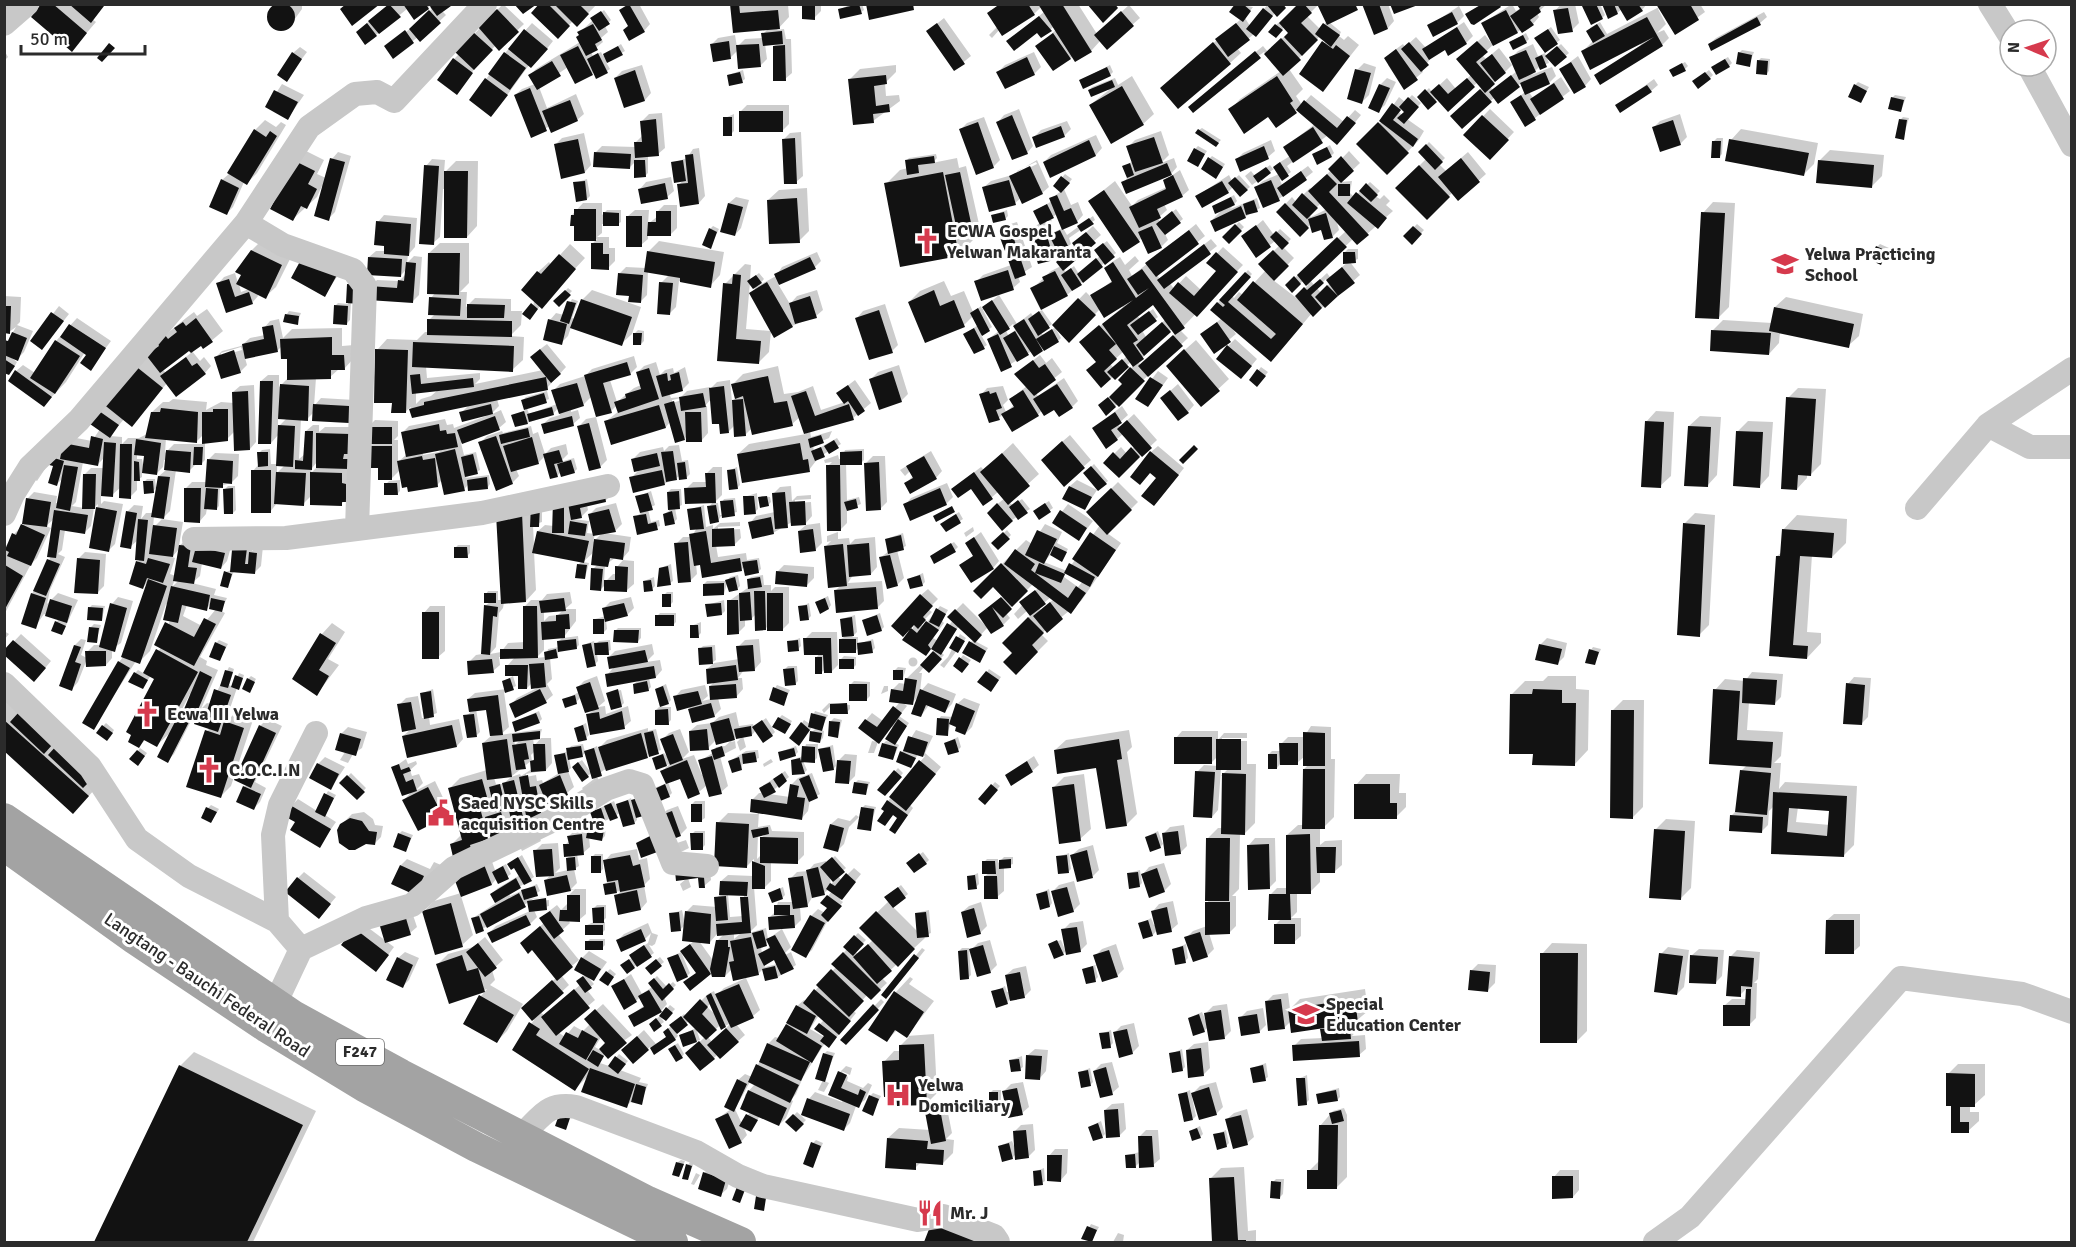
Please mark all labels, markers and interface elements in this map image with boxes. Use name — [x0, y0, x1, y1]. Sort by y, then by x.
scale bar — [21, 18, 146, 56]
north arrow — [1998, 18, 2058, 78]
text: 50 m — [30, 28, 68, 50]
text: N — [2004, 42, 2024, 53]
place label: ECWA Gospel Yelwan Makaranta — [946, 220, 1091, 263]
church icon: ECWA Gospel Yelwan Makaranta — [912, 226, 942, 256]
place label: Yelwa Practicing School — [1804, 243, 1936, 286]
school or university icon: Yelwa Practicing School — [1770, 249, 1800, 279]
church icon: Ecwa III Yelwa — [132, 699, 162, 729]
place label: Ecwa III Yelwa — [167, 703, 279, 725]
church icon: C.O.C.I.N — [194, 755, 224, 785]
place label: C.O.C.I.N — [229, 759, 301, 781]
place label: Saed NYSC Skills acquisition Centre — [461, 792, 605, 835]
public building icon: Saed NYSC Skills acquisition Centre — [426, 798, 456, 828]
street label: Langtang - Bauchi Federal Road — [100, 908, 314, 1062]
place label: Special Education Center — [1326, 993, 1462, 1036]
school or university icon: Special Education Center — [1291, 999, 1321, 1029]
road number: F247 — [336, 1039, 384, 1065]
place label: Yelwa Domiciliary — [917, 1074, 1010, 1117]
hospital icon: Yelwa Domiciliary — [883, 1080, 913, 1110]
restaurant icon: Mr. J — [915, 1198, 945, 1228]
place label: Mr. J — [950, 1202, 989, 1224]

